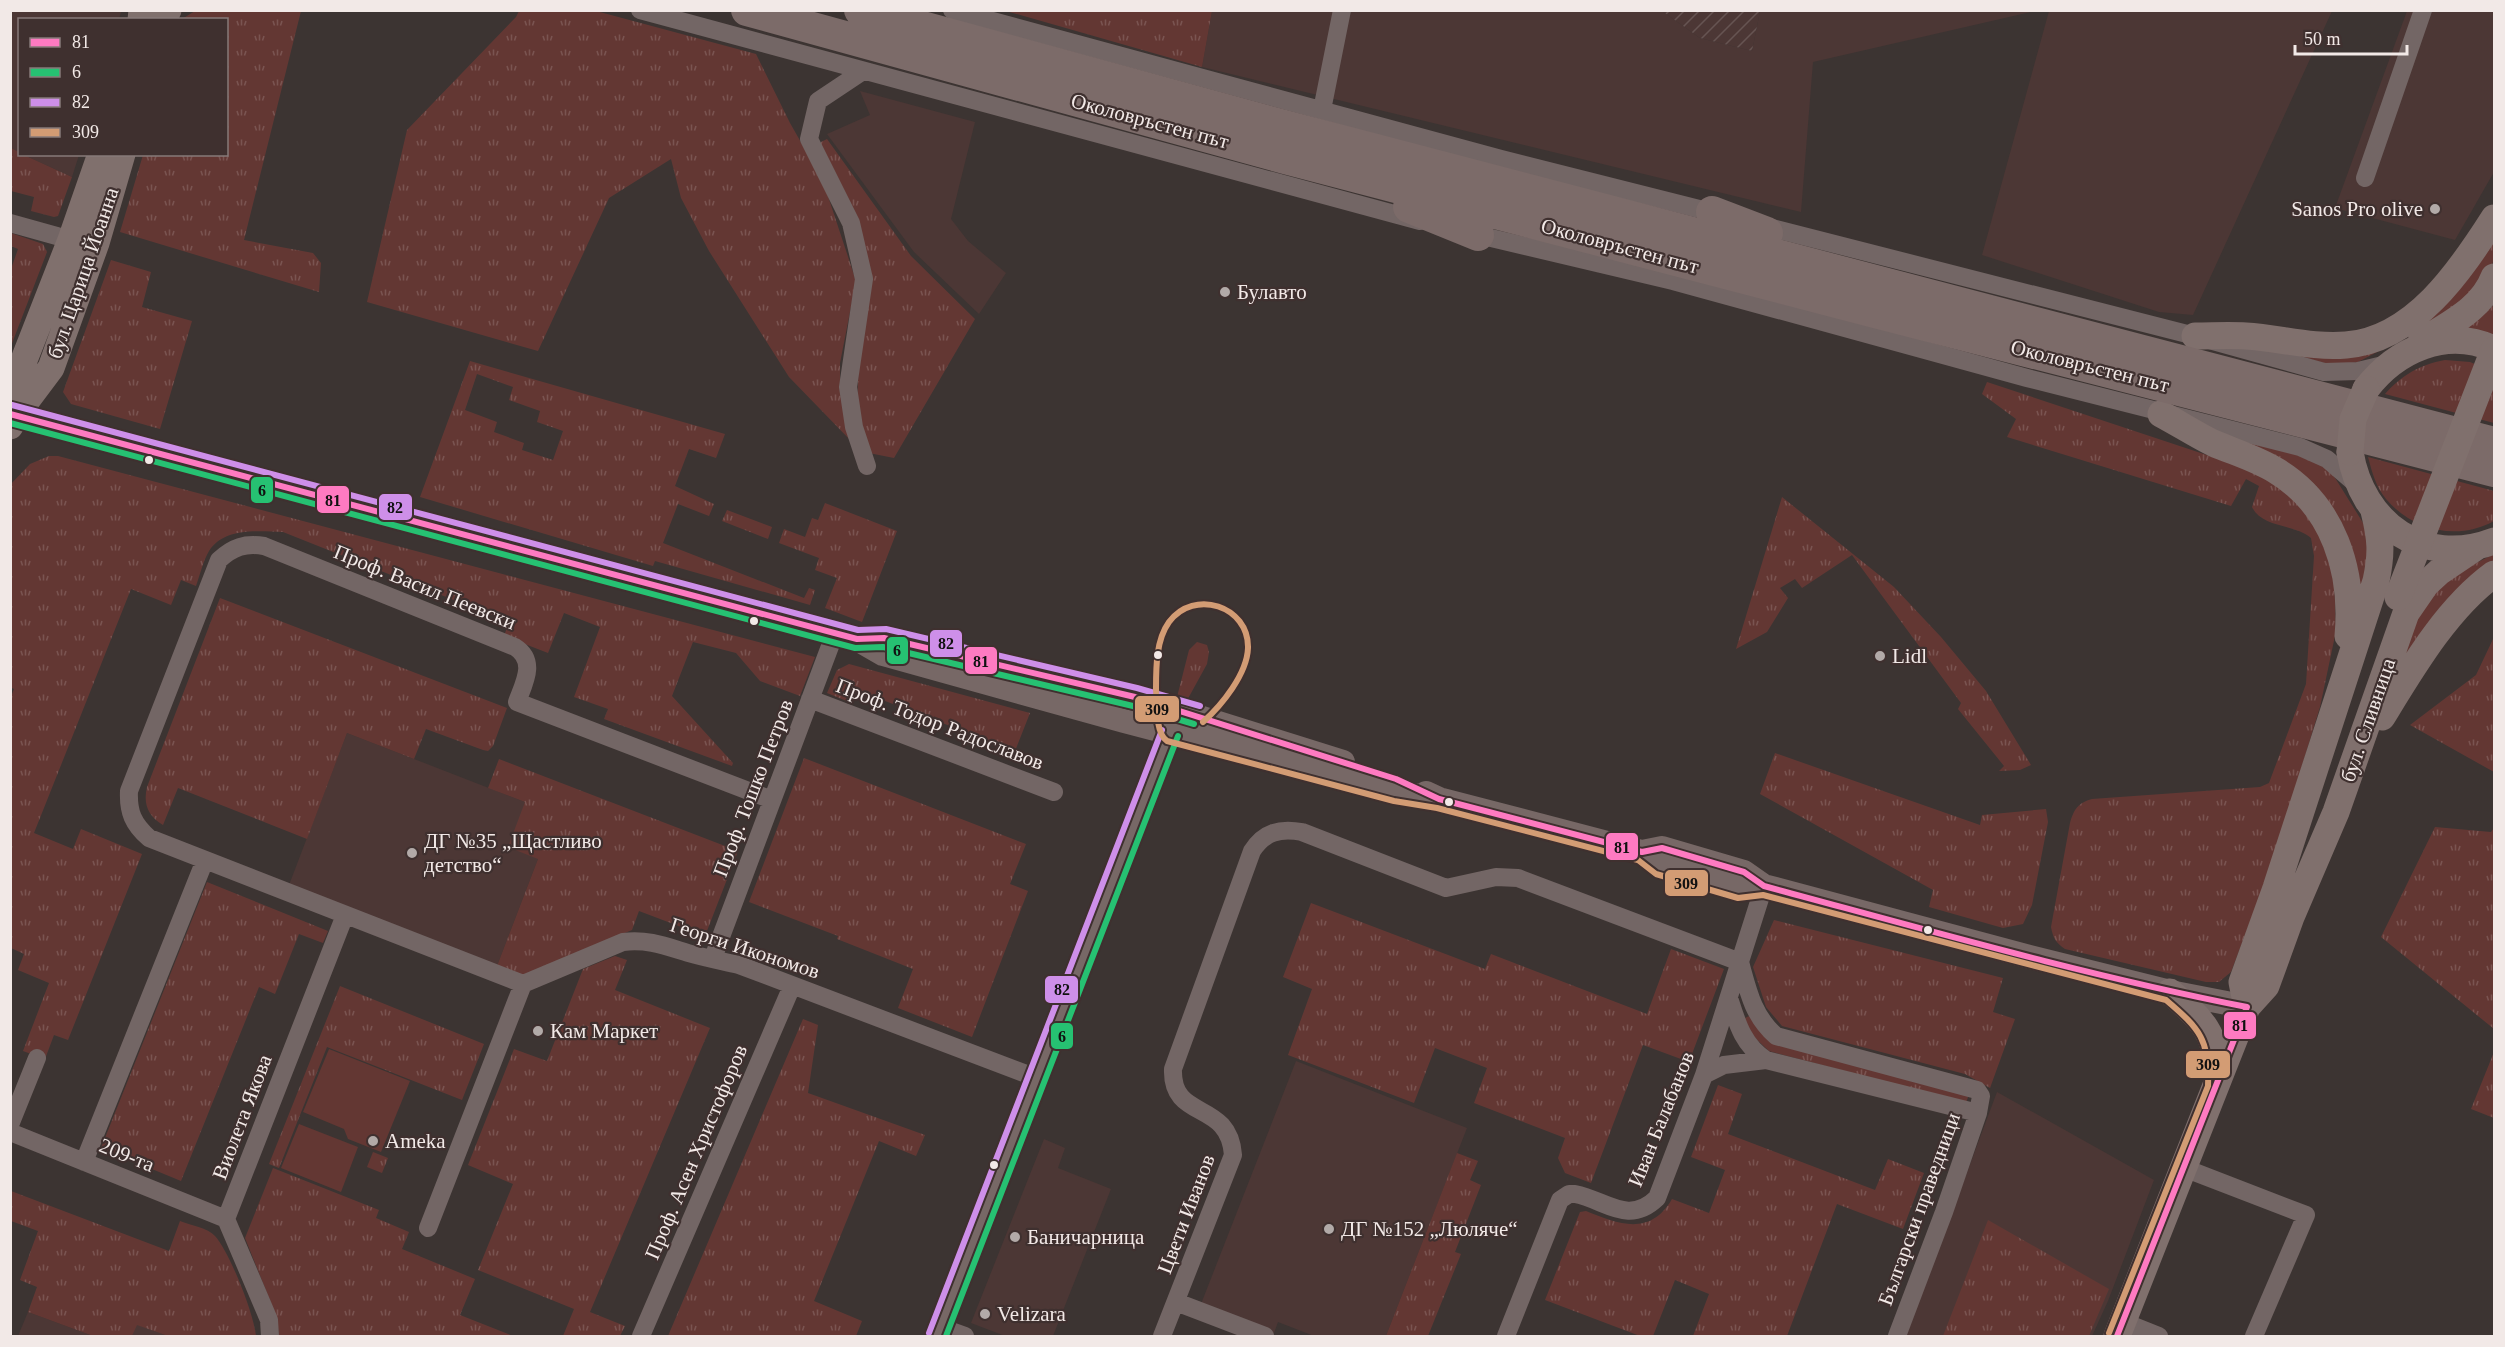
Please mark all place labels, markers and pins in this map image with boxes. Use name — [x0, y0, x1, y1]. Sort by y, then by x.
place label: Sanos Pro olive — [2291, 197, 2423, 221]
marker: Sanos Pro olive — [2428, 202, 2442, 216]
place label: Булавто — [1237, 280, 1307, 304]
marker: Булавто — [1218, 285, 1232, 299]
unlabelled marker — [143, 454, 155, 466]
unlabelled marker — [748, 615, 760, 627]
place label: Lidl — [1892, 644, 1927, 668]
unlabelled marker — [1152, 649, 1164, 661]
marker: Lidl — [1873, 649, 1887, 663]
unlabelled marker — [1443, 796, 1455, 808]
place label: ДГ №35 „Щастливо детство“ — [424, 829, 602, 877]
marker: ДГ №35 „Щастливо детство“ — [405, 846, 419, 860]
unlabelled marker — [1922, 924, 1934, 936]
place label: Кам Маркет — [550, 1019, 658, 1043]
marker: Кам Маркет — [531, 1024, 545, 1038]
place label: Ameka — [385, 1129, 446, 1153]
marker: Ameka — [366, 1134, 380, 1148]
unlabelled marker — [988, 1159, 1000, 1171]
place label: ДГ №152 „Люляче“ — [1341, 1217, 1518, 1241]
marker: ДГ №152 „Люляче“ — [1322, 1222, 1336, 1236]
place label: Баничарница — [1027, 1225, 1145, 1249]
marker: Баничарница — [1008, 1230, 1022, 1244]
place label: Velizara — [997, 1302, 1066, 1326]
marker: Velizara — [978, 1307, 992, 1321]

